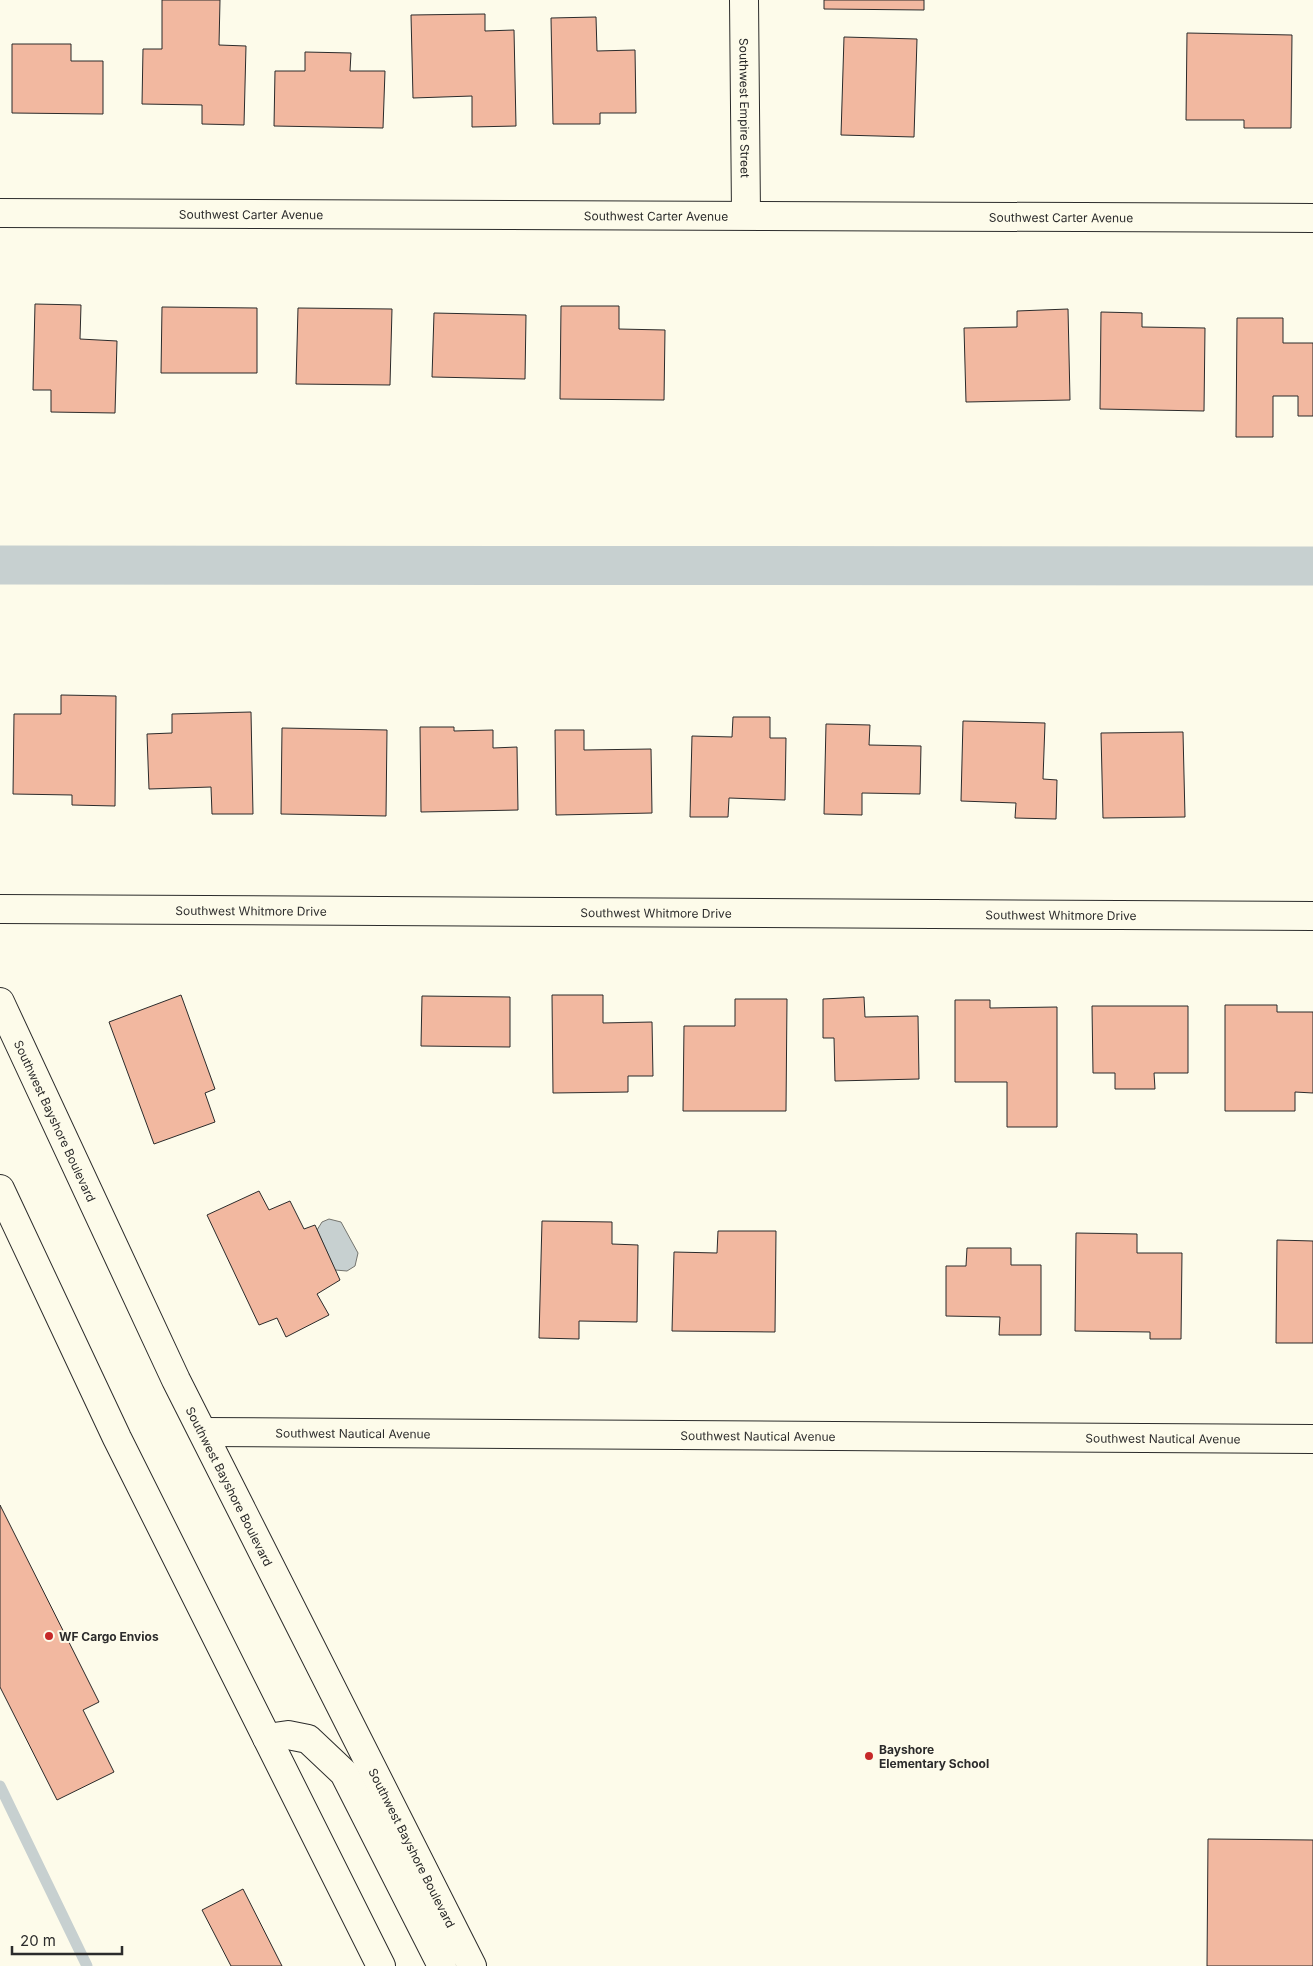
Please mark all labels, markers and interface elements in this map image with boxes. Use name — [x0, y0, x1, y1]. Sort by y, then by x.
street label: Southwest Empire Street — [737, 38, 753, 178]
street label: Southwest Carter Avenue — [179, 206, 323, 222]
street label: Southwest Carter Avenue — [584, 208, 728, 223]
street label: Southwest Carter Avenue — [989, 209, 1133, 225]
street label: Southwest Whitmore Drive — [175, 902, 327, 918]
street label: Southwest Whitmore Drive — [580, 905, 732, 920]
street label: Southwest Whitmore Drive — [985, 907, 1137, 923]
street label: Southwest Bayshore Boulevard — [11, 1037, 99, 1204]
street label: Southwest Bayshore Boulevard — [183, 1404, 276, 1569]
street label: Southwest Nautical Avenue — [275, 1425, 431, 1441]
street label: Southwest Nautical Avenue — [680, 1428, 836, 1443]
street label: Southwest Nautical Avenue — [1085, 1430, 1241, 1446]
place label: WF Cargo Envios — [59, 1629, 159, 1644]
marker: WF Cargo Envios — [43, 1630, 55, 1642]
place label: Bayshore Elementary School — [879, 1742, 989, 1771]
marker: Bayshore Elementary School — [863, 1750, 875, 1762]
street label: Southwest Bayshore Boulevard — [366, 1765, 459, 1930]
scale bar — [12, 1924, 122, 1956]
text: 20 m — [20, 1931, 56, 1950]

